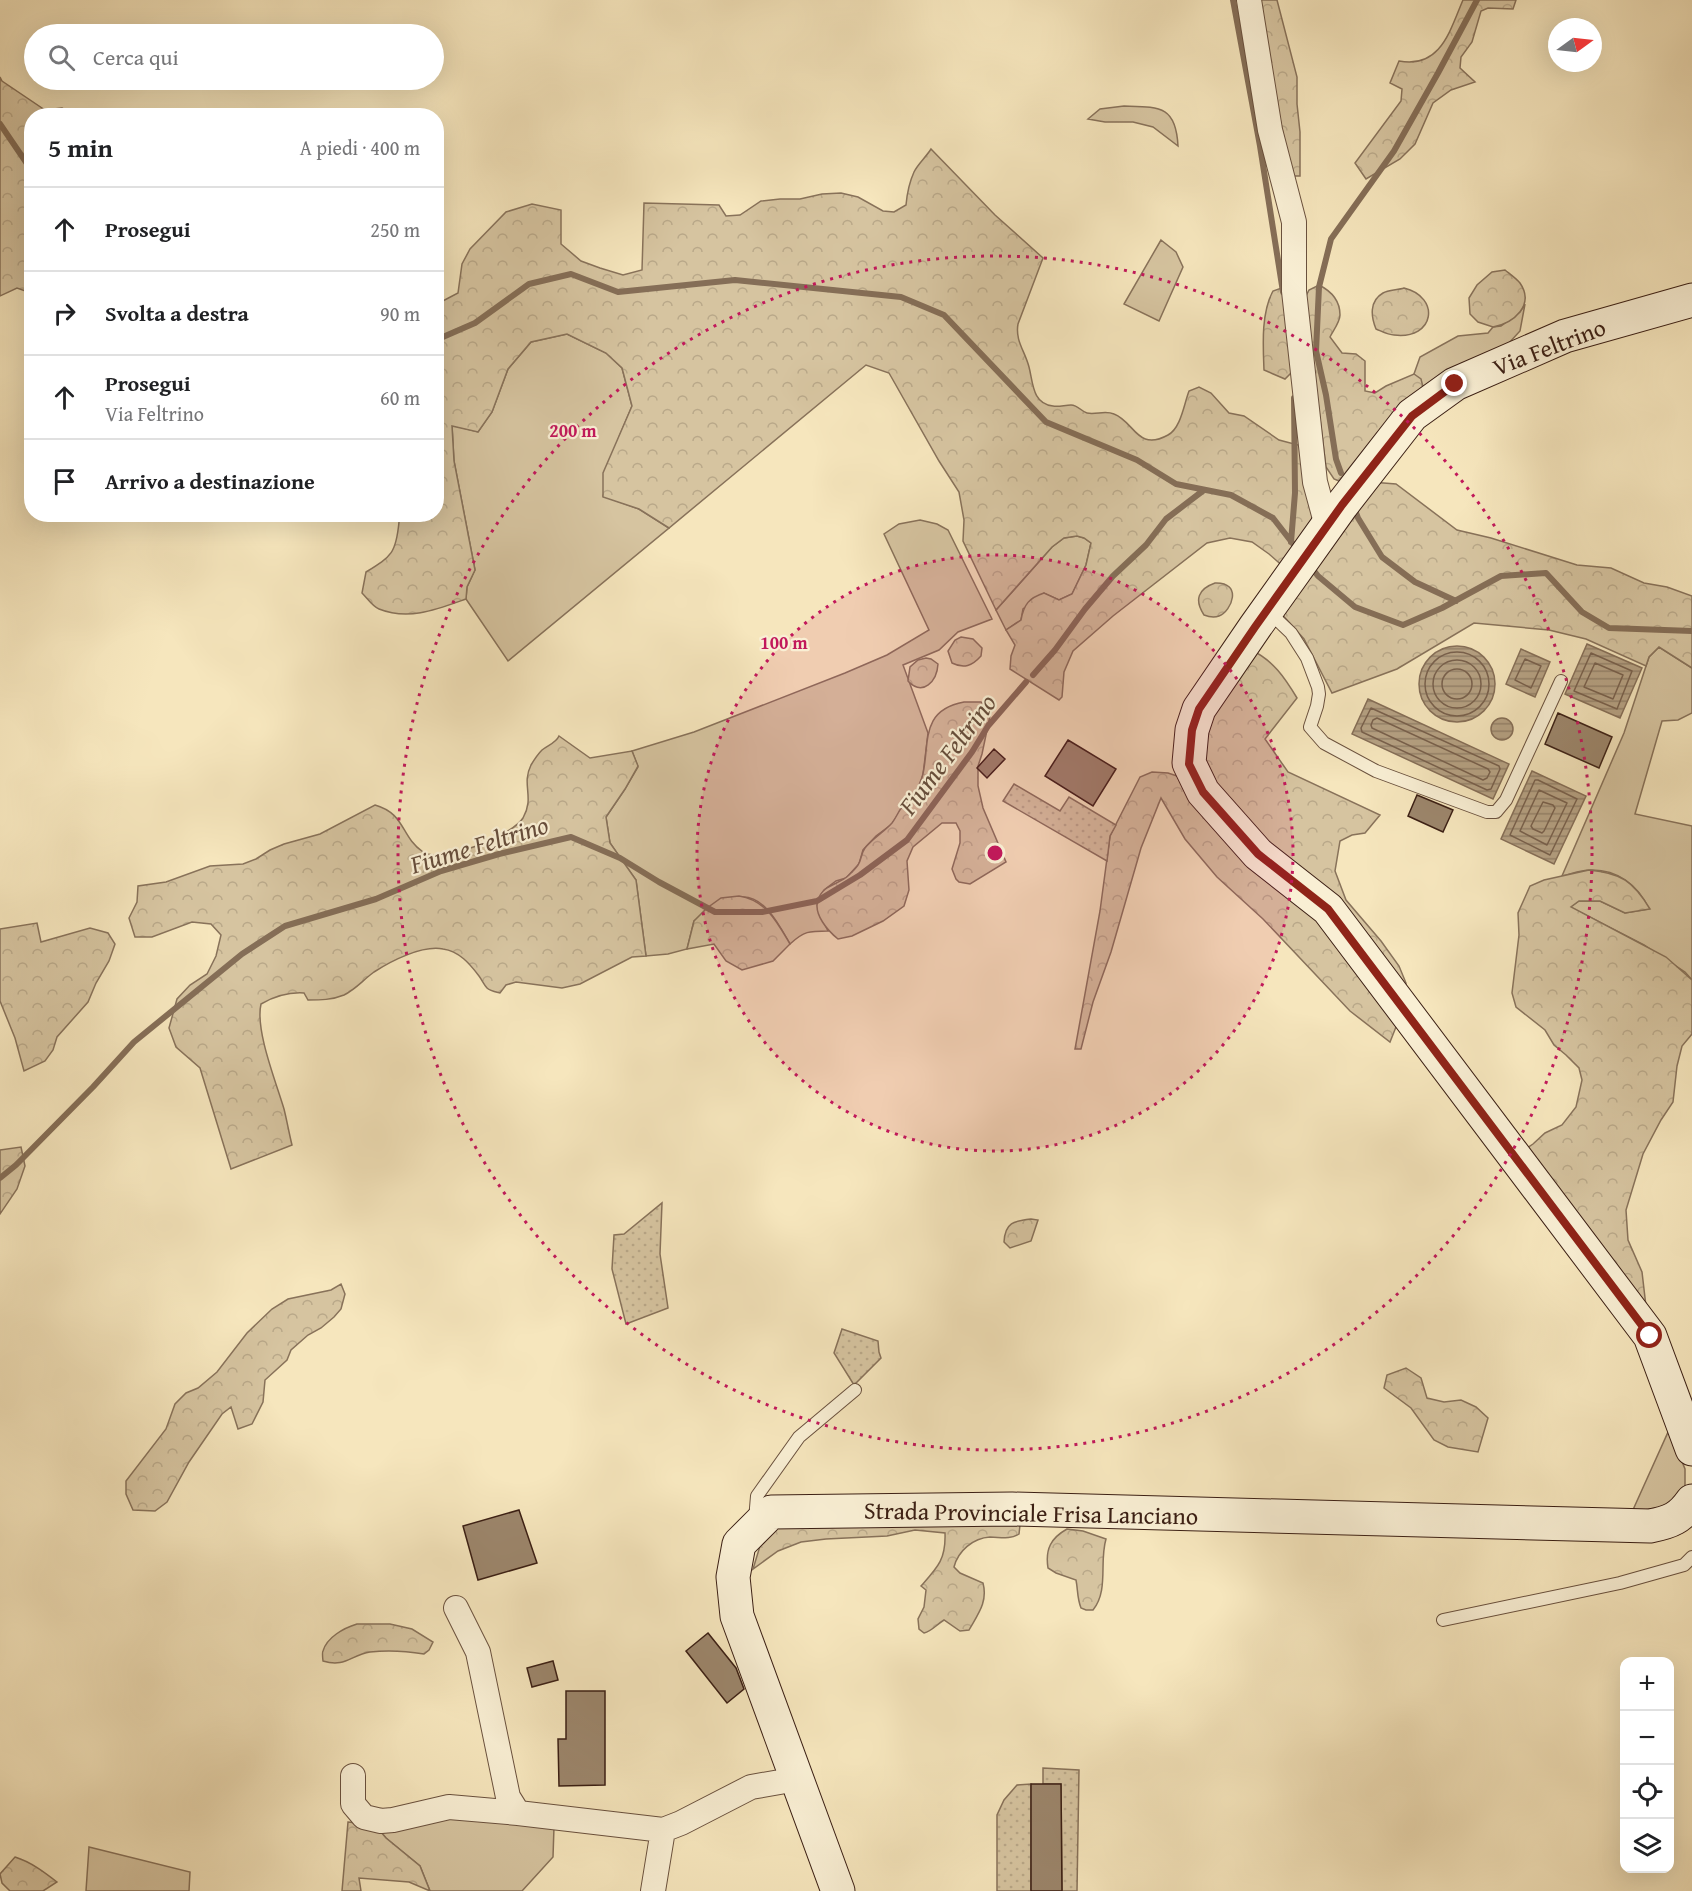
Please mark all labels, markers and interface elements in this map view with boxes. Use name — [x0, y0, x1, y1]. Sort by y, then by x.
north arrow — [1548, 18, 1602, 72]
search box — [24, 24, 444, 90]
icon: search — [45, 41, 78, 74]
text: Cerca qui — [93, 41, 179, 73]
text: 5 min — [48, 128, 113, 167]
text: A piedi · 400 m — [300, 133, 420, 162]
icon: ahead — [48, 213, 81, 246]
text: Prosegui — [105, 213, 191, 245]
text: 250 m — [370, 215, 420, 244]
icon: right — [48, 297, 81, 330]
text: Svolta a destra — [105, 297, 249, 329]
text: 90 m — [380, 299, 420, 328]
street label: Via Feltrino — [1487, 309, 1611, 385]
text: Prosegui — [105, 367, 191, 399]
route end — [1441, 370, 1467, 396]
icon: ahead — [48, 381, 81, 414]
text: 60 m — [380, 383, 420, 412]
text: Via Feltrino — [105, 399, 204, 428]
text: 200 m — [549, 417, 597, 444]
icon: arrive — [48, 465, 81, 498]
text: Arrivo a destinazione — [105, 465, 315, 497]
text: 100 m — [760, 629, 808, 656]
water label: Fiume Feltrino — [888, 685, 1006, 824]
water label: Fiume Feltrino — [404, 804, 553, 884]
centre of rings — [985, 843, 1005, 863]
route start — [1636, 1322, 1662, 1348]
street label: Strada Provinciale Frisa Lanciano — [863, 1493, 1199, 1533]
map controls — [1620, 1657, 1674, 1873]
button: + — [1620, 1657, 1674, 1711]
button: − — [1620, 1711, 1674, 1765]
button: locate — [1620, 1765, 1674, 1819]
button: layers — [1620, 1819, 1674, 1873]

